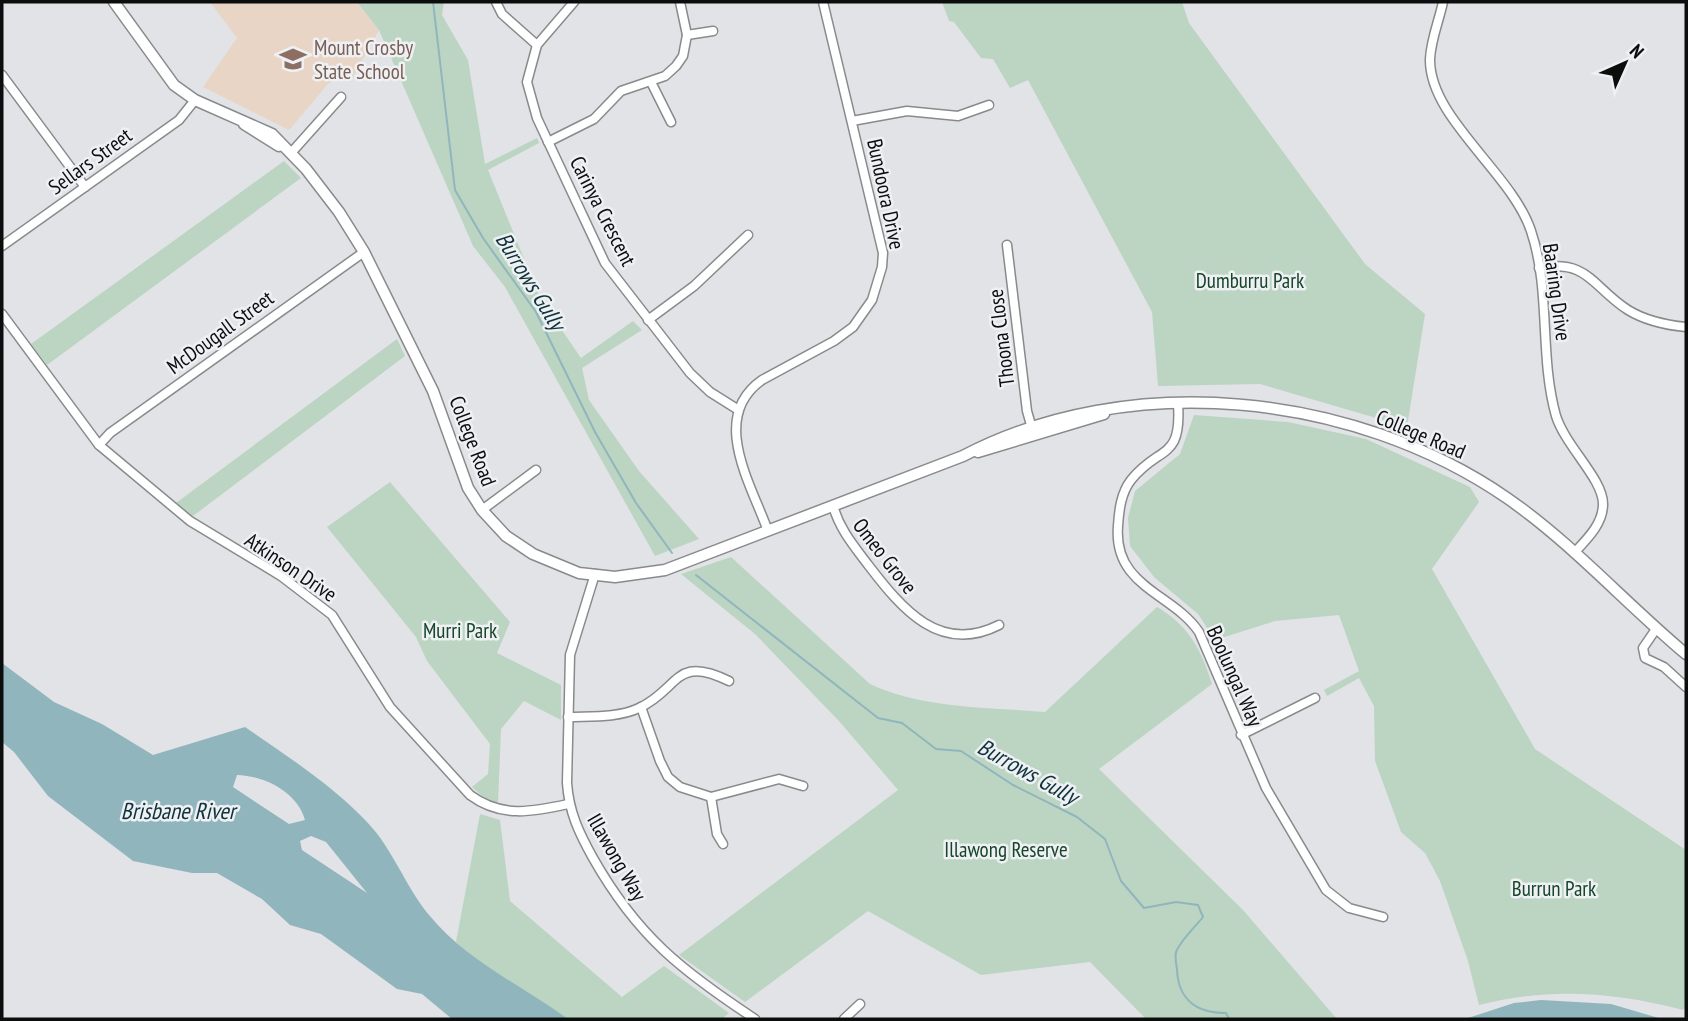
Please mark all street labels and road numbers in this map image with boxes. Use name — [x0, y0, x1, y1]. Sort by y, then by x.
street label: Sellars Street — [43, 122, 137, 200]
street label: Bundoora Drive — [861, 136, 911, 252]
street label: Carinya Crescent — [564, 152, 642, 271]
street label: Baaring Drive — [1537, 242, 1577, 342]
street label: McDougall Street — [161, 284, 279, 380]
street label: Thoona Close — [982, 288, 1020, 388]
street label: College Road — [443, 392, 503, 490]
street label: College Road — [1372, 403, 1470, 465]
street label: Omeo Grove — [847, 513, 923, 599]
street label: Atkinson Drive — [240, 526, 342, 608]
street label: Boolungal Way — [1201, 621, 1269, 731]
street label: Illawong Way — [581, 808, 653, 906]

